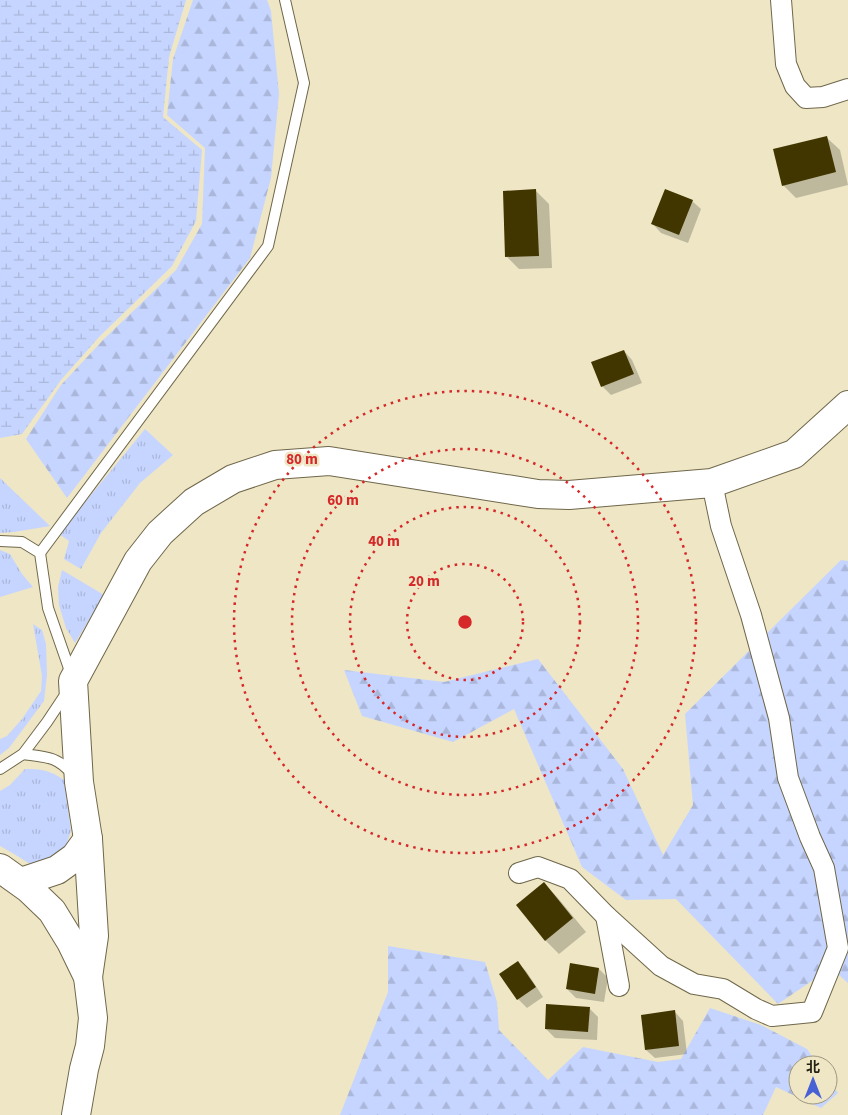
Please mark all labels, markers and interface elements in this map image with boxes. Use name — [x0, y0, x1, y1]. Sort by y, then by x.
text: 80 m — [286, 449, 318, 470]
text: 60 m — [327, 490, 359, 511]
text: 40 m — [368, 531, 400, 552]
text: 20 m — [408, 571, 440, 592]
centre of rings — [456, 613, 474, 631]
north arrow — [788, 1055, 838, 1105]
text: 北 — [806, 1058, 820, 1078]

